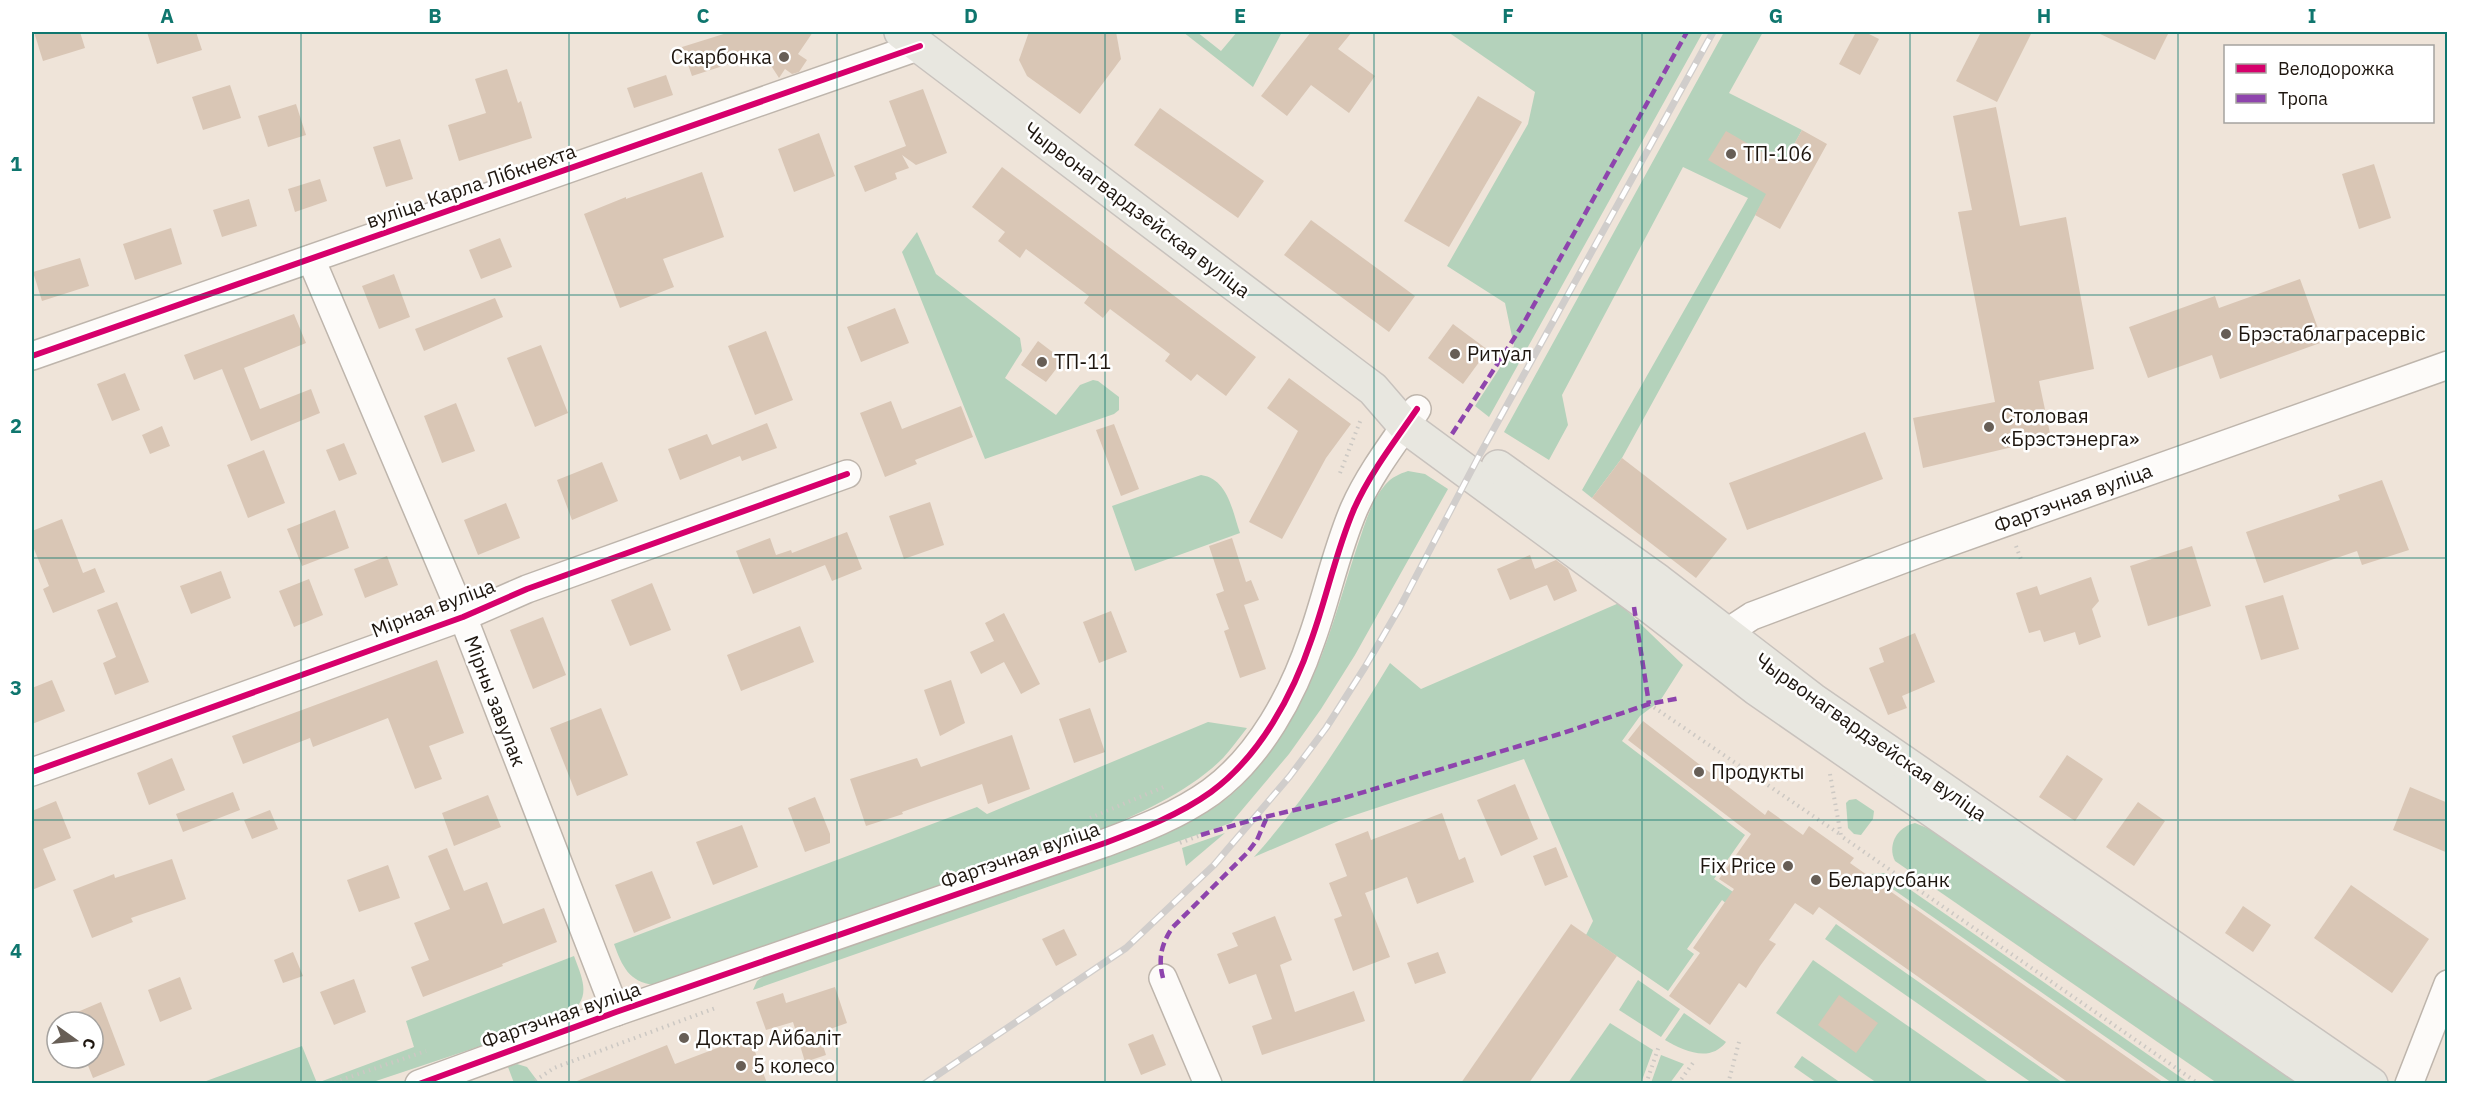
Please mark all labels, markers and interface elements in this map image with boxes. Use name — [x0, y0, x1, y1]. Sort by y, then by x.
text: A — [160, 2, 174, 29]
text: B — [428, 2, 442, 29]
text: C — [696, 2, 710, 29]
text: D — [964, 2, 978, 29]
text: E — [1234, 2, 1246, 29]
text: F — [1502, 2, 1514, 29]
text: G — [1769, 2, 1783, 29]
text: H — [2037, 2, 2051, 29]
text: I — [2308, 2, 2316, 29]
place label: Скарбонка — [671, 43, 772, 70]
legend — [2224, 45, 2434, 123]
marker: Скарбонка — [777, 50, 791, 64]
text: Велодорожка — [2278, 57, 2394, 80]
text: Тропа — [2278, 87, 2328, 110]
street label: Чырвонагвардзейская вуліца — [1019, 115, 1256, 304]
street label: вуліца Карла Лібкнехта — [362, 137, 579, 234]
place label: ТП-106 — [1743, 140, 1812, 167]
marker: ТП-106 — [1724, 147, 1738, 161]
text: 1 — [10, 150, 22, 177]
place label: Брэстаблаграсервіс — [2238, 320, 2426, 347]
marker: Брэстаблаграсервіс — [2219, 327, 2233, 341]
place label: Ритуал — [1467, 340, 1532, 367]
marker: Ритуал — [1448, 347, 1462, 361]
place label: ТП-11 — [1054, 348, 1111, 375]
marker: ТП-11 — [1035, 355, 1049, 369]
place label: Столовая «Брэстэнерга» — [2001, 402, 2139, 452]
text: 2 — [10, 412, 22, 439]
marker: Столовая «Брэстэнерга» — [1982, 420, 1996, 434]
street label: Фартэчная вуліца — [1990, 456, 2156, 539]
street label: Мірная вуліца — [367, 571, 499, 643]
street label: Мірны завулак — [458, 632, 533, 770]
street label: Чырвонагвардзейская вуліца — [1750, 646, 1993, 827]
text: 3 — [10, 674, 22, 701]
place label: Продукты — [1711, 758, 1804, 785]
marker: Продукты — [1692, 765, 1706, 779]
street label: Фартэчная вуліца — [937, 815, 1103, 894]
place label: Fix Price — [1700, 852, 1776, 879]
marker: Fix Price — [1781, 859, 1795, 873]
place label: Беларусбанк — [1828, 866, 1950, 893]
marker: Беларусбанк — [1809, 873, 1823, 887]
text: 4 — [10, 937, 22, 964]
street label: Фартэчная вуліца — [478, 975, 644, 1054]
north arrow — [45, 1010, 105, 1070]
place label: Доктар Айбаліт — [696, 1024, 842, 1051]
marker: Доктар Айбаліт — [677, 1031, 691, 1045]
text: С — [78, 1036, 100, 1052]
place label: 5 колесо — [753, 1052, 835, 1079]
marker: 5 колесо — [734, 1059, 748, 1073]

